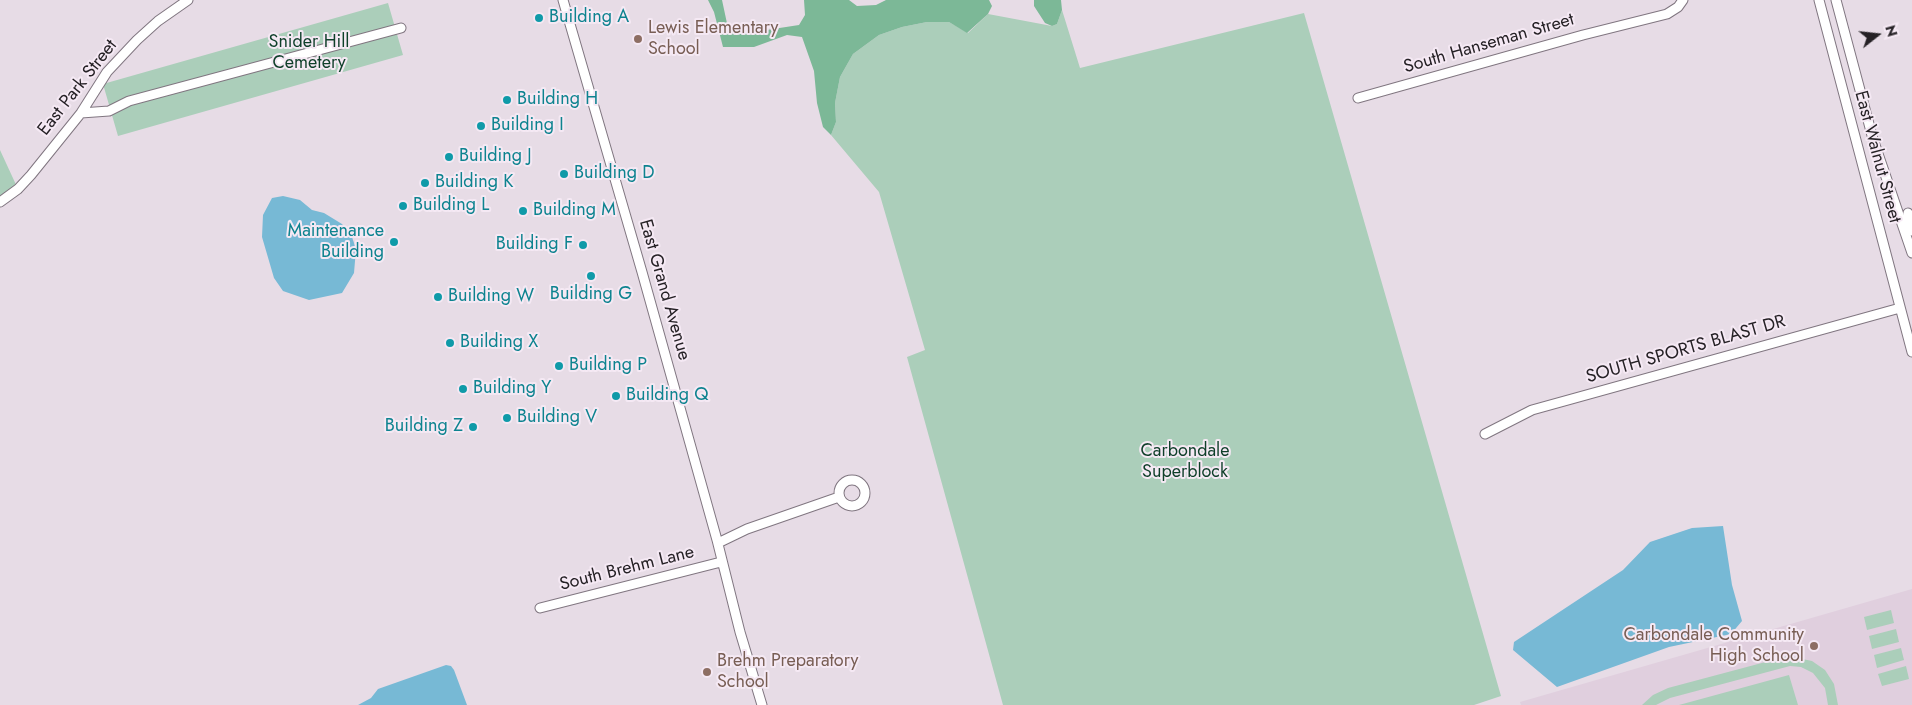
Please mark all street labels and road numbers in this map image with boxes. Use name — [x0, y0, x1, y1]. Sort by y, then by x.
street label: South Hanseman Street — [1401, 9, 1577, 79]
street label: East Park Street — [34, 36, 122, 140]
street label: East Walnut Street — [1849, 89, 1905, 225]
street label: East Grand Avenue — [634, 217, 694, 363]
street label: SOUTH SPORTS BLAST DR — [1584, 311, 1788, 389]
street label: South Brehm Lane — [557, 542, 697, 596]

